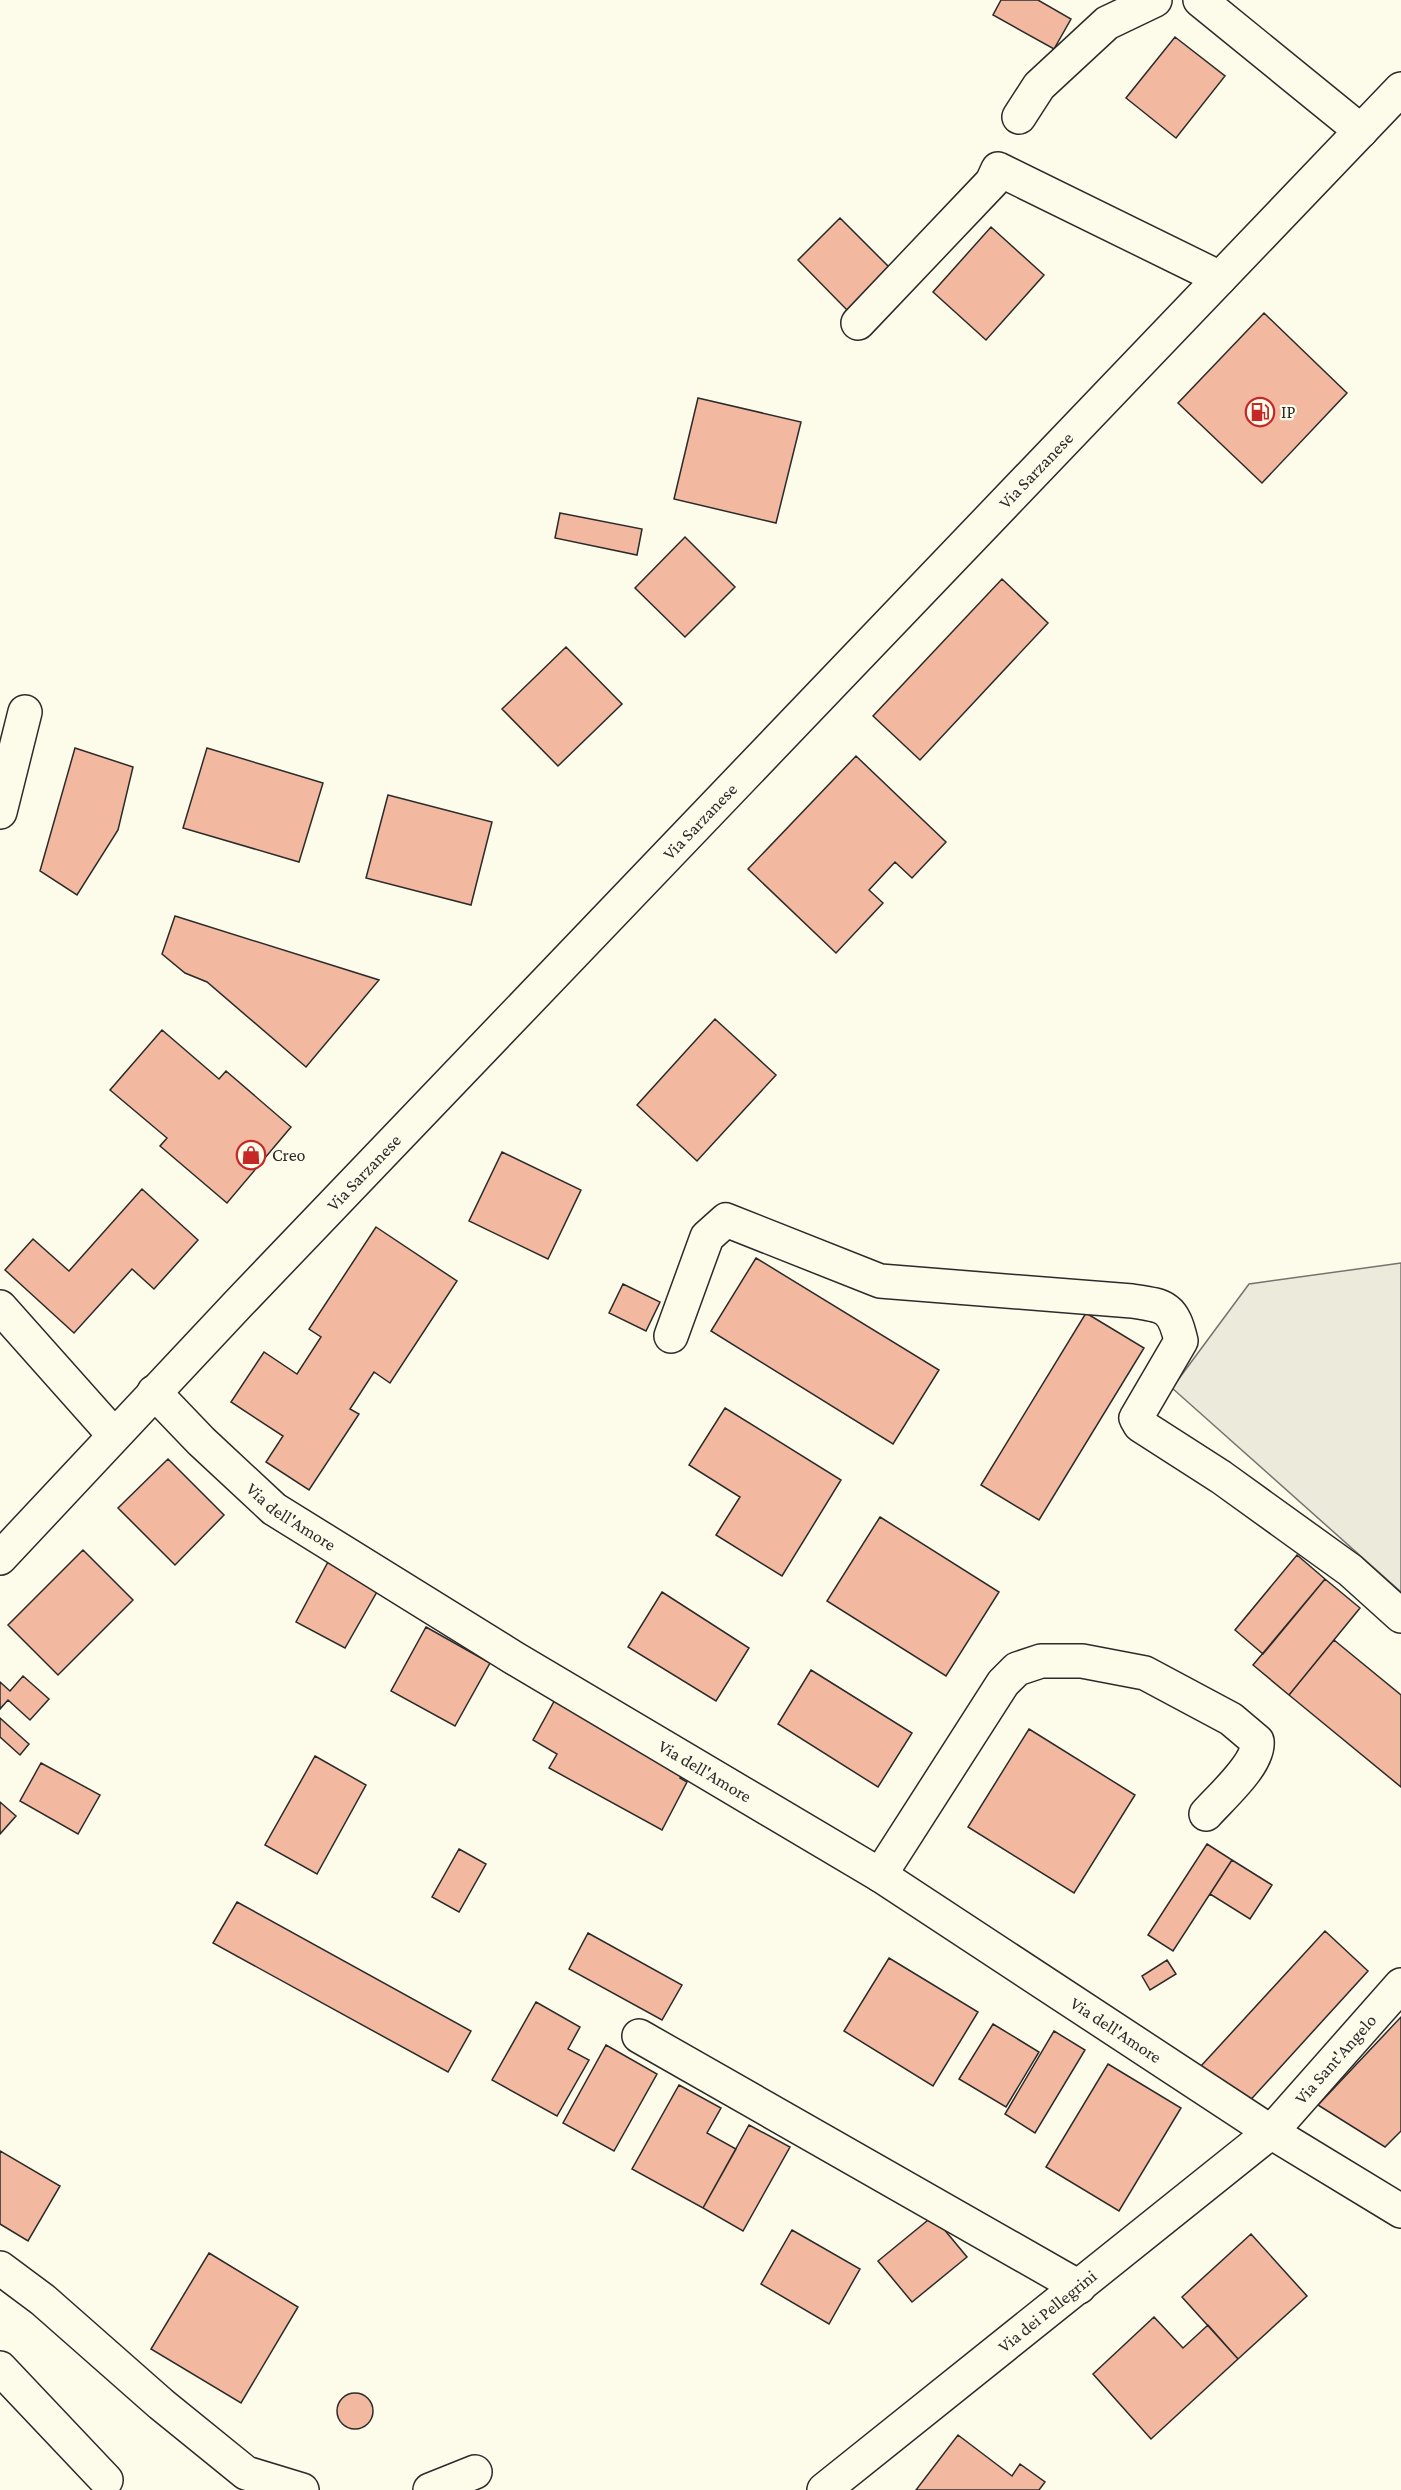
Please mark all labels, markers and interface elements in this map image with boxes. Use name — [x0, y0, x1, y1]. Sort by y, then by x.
fuel station icon: IP — [1244, 396, 1276, 428]
place label: IP — [1281, 402, 1295, 422]
street label: Via Sarzanese — [995, 428, 1077, 513]
street label: Via Sarzanese — [659, 779, 741, 864]
street label: Via Sarzanese — [323, 1130, 405, 1215]
shop icon: Creo — [235, 1139, 267, 1171]
place label: Creo — [272, 1145, 306, 1165]
street label: Via dell'Amore — [242, 1478, 339, 1555]
street label: Via dell'Amore — [655, 1736, 755, 1807]
street label: Via dell'Amore — [1067, 1993, 1165, 2067]
street label: Via Sant'Angelo — [1291, 2010, 1380, 2108]
street label: Via dei Pellegrini — [994, 2266, 1101, 2357]

